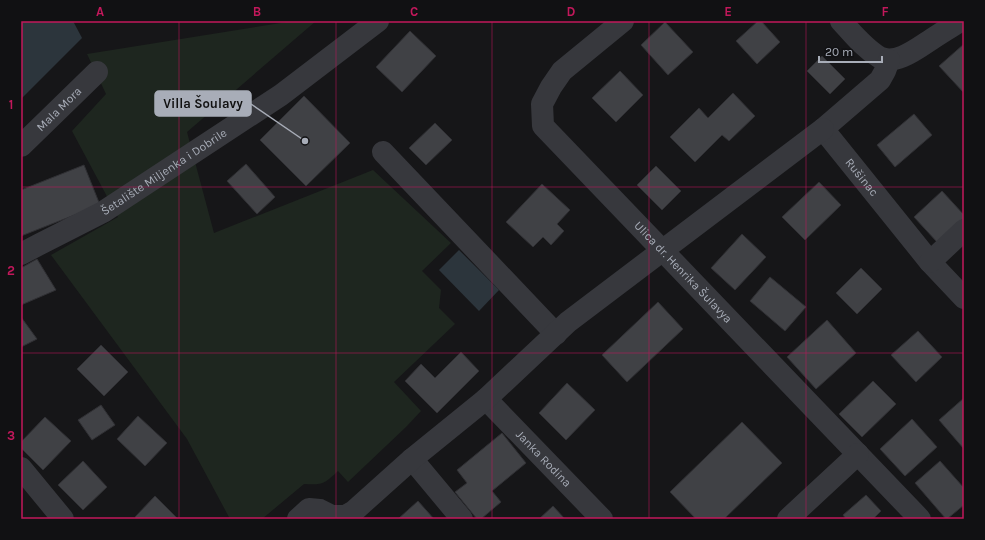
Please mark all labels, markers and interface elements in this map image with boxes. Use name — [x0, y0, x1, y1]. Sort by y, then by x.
text: A — [96, 4, 104, 19]
text: B — [253, 4, 261, 19]
text: C — [410, 4, 418, 19]
text: D — [567, 4, 576, 19]
text: E — [724, 4, 732, 19]
text: F — [881, 4, 889, 19]
scale bar — [819, 38, 882, 64]
text: 20 m — [825, 45, 853, 59]
street label: Mala Mora — [34, 84, 84, 134]
callout: Villa Šoulavy — [155, 91, 251, 116]
text: Villa Šoulavy — [163, 94, 243, 111]
text: 1 — [9, 97, 13, 112]
street label: Šetalište Miljenka i Dobrile — [98, 126, 229, 218]
street label: Rušinac — [842, 155, 881, 199]
street label: Ulica dr. Henrika Šulavya — [631, 218, 735, 326]
text: 2 — [7, 263, 15, 278]
street label: Janka Rodina — [513, 427, 574, 490]
text: 3 — [7, 428, 15, 443]

